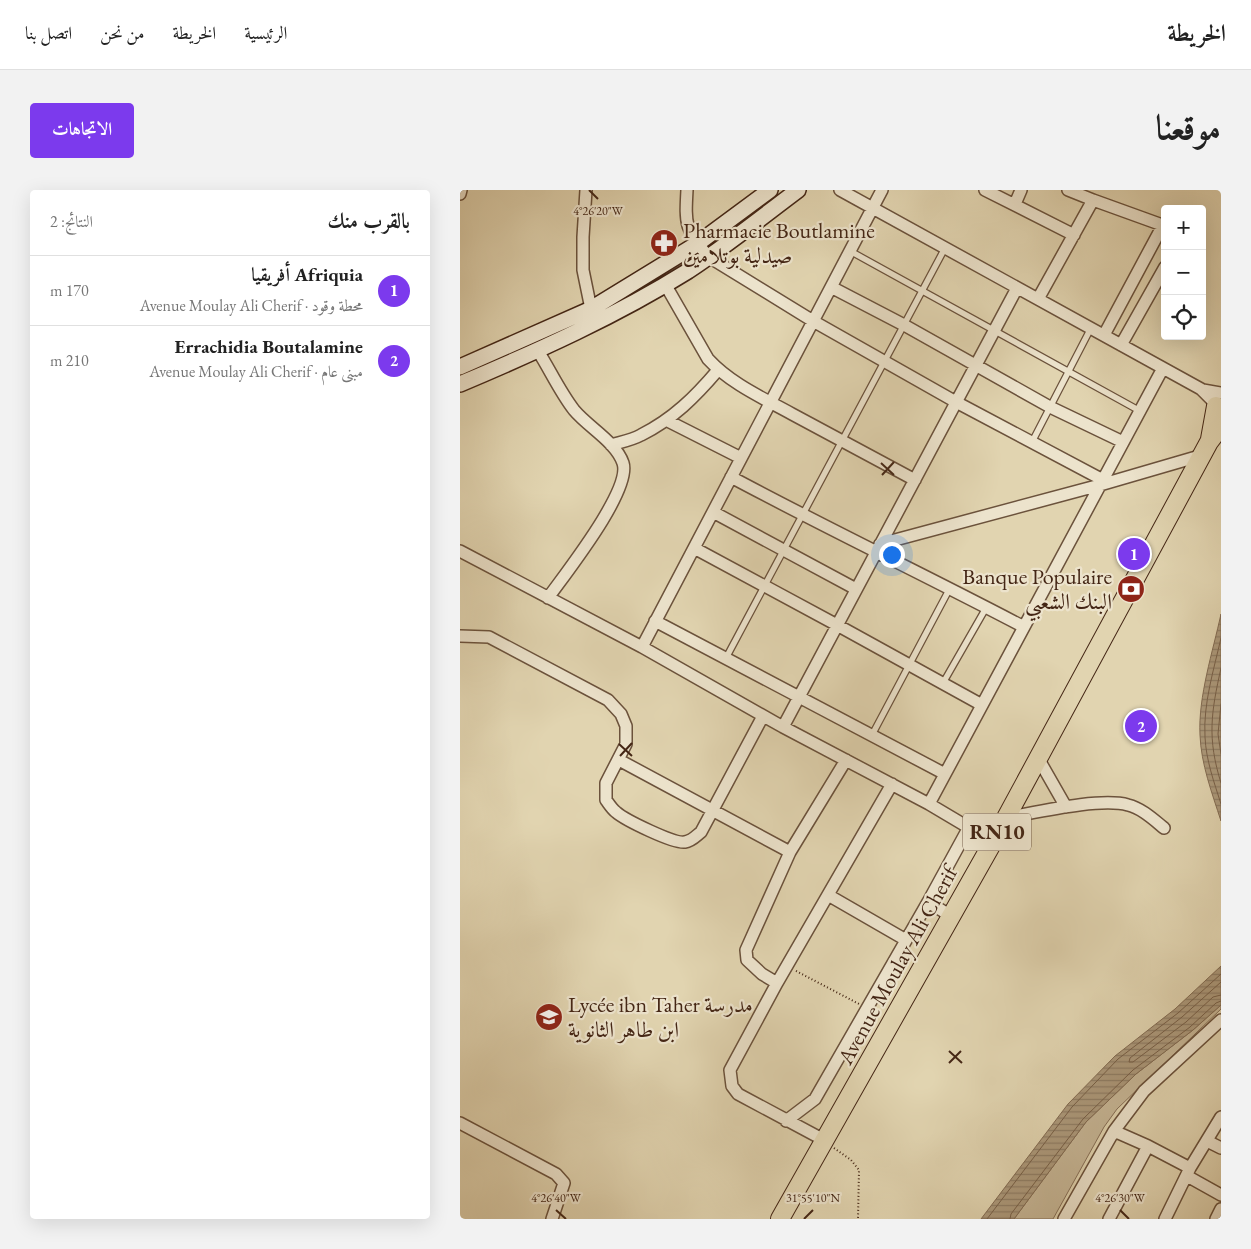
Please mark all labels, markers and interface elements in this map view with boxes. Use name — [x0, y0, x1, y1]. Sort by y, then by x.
text: الخريطة — [1168, 17, 1226, 48]
text: اتصل بنا — [25, 21, 72, 44]
text: من نحن — [100, 21, 144, 44]
text: الخريطة — [172, 21, 216, 44]
text: الرئيسية — [244, 21, 287, 44]
button: الاتجاهات — [30, 103, 134, 158]
text: موقعنا — [1156, 104, 1221, 149]
text: 4°26'20"W — [573, 203, 624, 219]
map controls — [1161, 205, 1206, 340]
button: + — [1161, 205, 1206, 250]
text: بالقرب منك — [327, 207, 410, 234]
text: النتائج: 2 — [50, 211, 93, 232]
place label: Pharmacie Boutlamine صيدلية بوتلامين — [683, 216, 875, 270]
pharmacy icon: Pharmacie Boutlamine صيدلية بوتلامين — [649, 228, 679, 258]
button: − — [1161, 250, 1206, 295]
text: Afriquia أفريقيا — [251, 262, 363, 287]
text: 170 m — [50, 280, 89, 301]
text: 1 — [390, 280, 398, 301]
text: محطة وقود · Avenue Moulay Ali Cherif — [140, 295, 363, 316]
button: locate — [1161, 295, 1206, 340]
text: Errachidia Boutalamine — [174, 334, 363, 359]
text: 210 m — [50, 350, 89, 371]
text: 2 — [390, 350, 398, 371]
text: مبنى عام · Avenue Moulay Ali Cherif — [149, 361, 363, 382]
pin: 1 — [1118, 535, 1150, 573]
your location — [879, 542, 905, 568]
place label: Banque Populaire البنك الشعبي — [962, 562, 1112, 622]
bank icon: Banque Populaire البنك الشعبي — [1116, 574, 1146, 604]
pin: 2 — [1125, 707, 1157, 745]
road number: RN10 — [963, 814, 1031, 850]
street label: Avenue Moulay Ali Cherif — [830, 858, 966, 1071]
place label: Lycée ibn Taher مدرسة ابن طاهر الثانوية — [568, 990, 753, 1044]
school or university icon: Lycée ibn Taher مدرسة ابن طاهر الثانوية — [534, 1002, 564, 1032]
text: 4°26'40"W — [531, 1190, 582, 1206]
text: 31°55'10"N — [786, 1190, 840, 1206]
text: 4°26'30"W — [1095, 1190, 1146, 1206]

